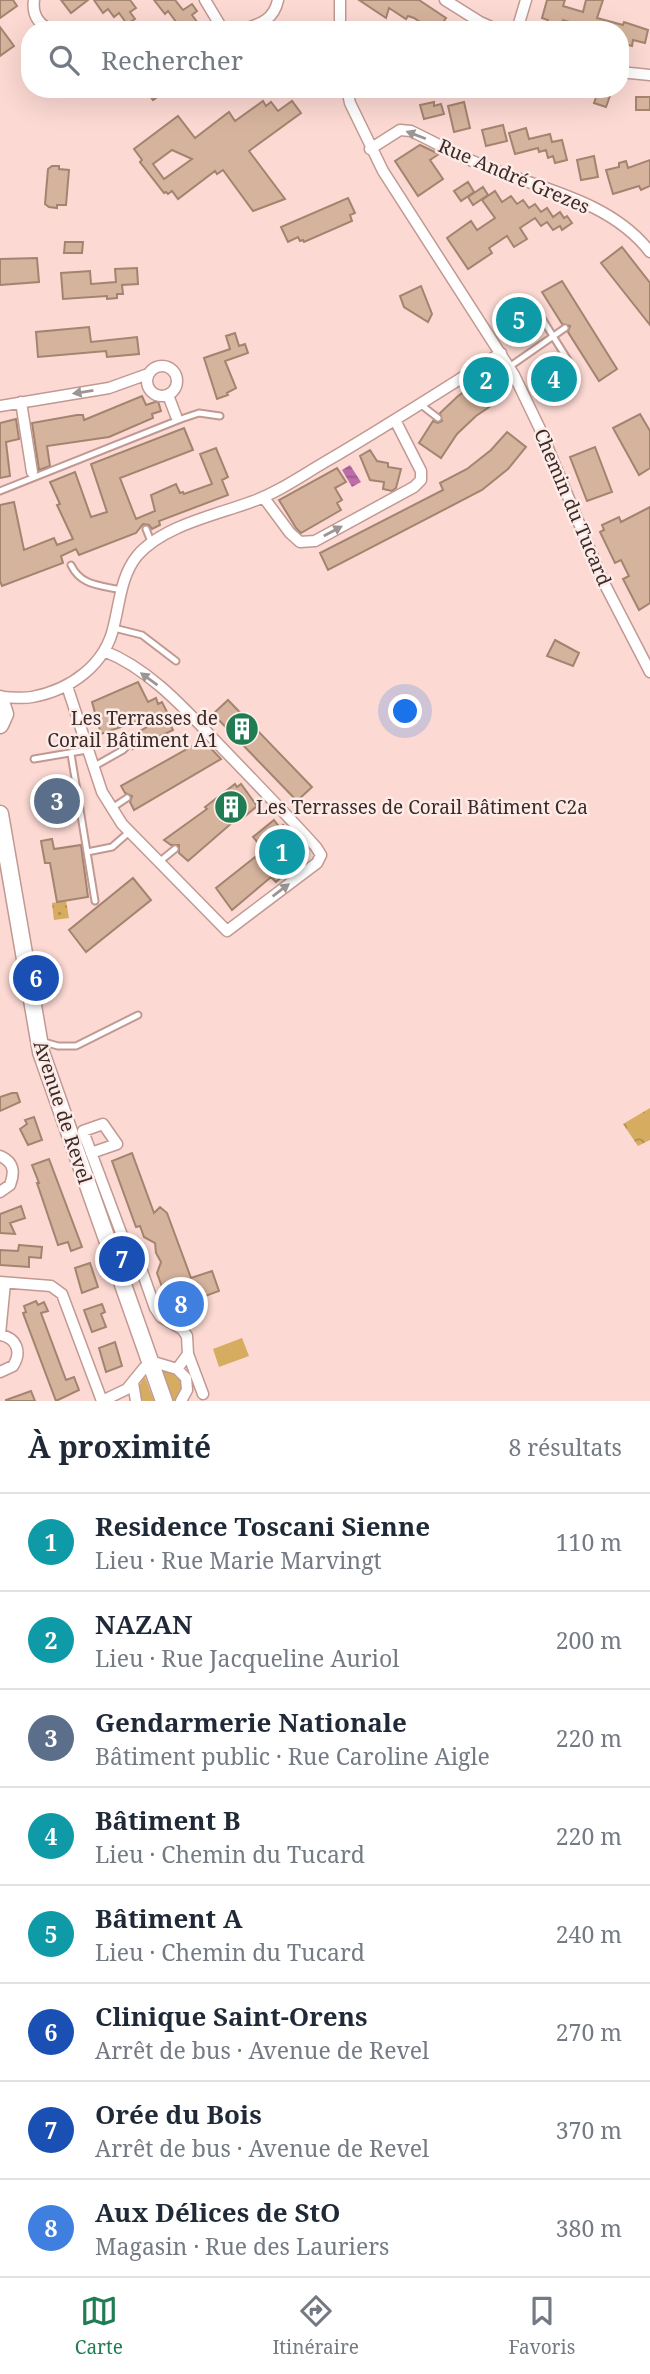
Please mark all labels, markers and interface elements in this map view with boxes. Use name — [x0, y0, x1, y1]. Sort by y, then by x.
search box — [21, 21, 629, 98]
icon: search — [45, 41, 83, 79]
text: Rechercher — [101, 42, 243, 78]
one-way arrow — [406, 129, 427, 140]
street label: Rue André Grezes — [434, 132, 594, 220]
pin: 5 — [496, 294, 542, 346]
pin: 4 — [531, 353, 577, 405]
pin: 2 — [463, 354, 509, 406]
one-way arrow — [72, 387, 94, 398]
street label: Chemin du Tucard — [528, 425, 618, 590]
one-way arrow — [323, 525, 343, 537]
one-way arrow — [140, 672, 158, 686]
your location — [388, 694, 422, 728]
place label: Les Terrasses de Corail Bâtiment A1 — [47, 705, 218, 753]
building icon: Les Terrasses de Corail Bâtiment A1 — [223, 710, 261, 748]
pin: 3 — [34, 775, 80, 827]
building icon: Les Terrasses de Corail Bâtiment C2a — [212, 788, 250, 826]
place label: Les Terrasses de Corail Bâtiment C2a — [256, 794, 588, 820]
pin: 1 — [259, 826, 305, 878]
one-way arrow — [272, 883, 290, 897]
pin: 6 — [13, 952, 59, 1004]
street label: Avenue de Revel — [28, 1037, 98, 1187]
pin: 7 — [99, 1233, 145, 1285]
pin: 8 — [158, 1278, 204, 1330]
text: À proximité — [28, 1426, 211, 1467]
text: 8 résultats — [508, 1431, 622, 1463]
text: Residence Toscani Sienne — [95, 1508, 430, 1544]
text: 1 — [45, 1526, 58, 1558]
text: 110 m — [556, 1526, 622, 1558]
text: Lieu · Rue Marie Marvingt — [95, 1544, 382, 1576]
text: NAZAN — [95, 1606, 192, 1642]
text: 2 — [45, 1624, 58, 1656]
text: 200 m — [556, 1624, 622, 1656]
text: Lieu · Rue Jacqueline Auriol — [95, 1642, 399, 1674]
text: Gendarmerie Nationale — [95, 1704, 407, 1740]
text: 3 — [45, 1722, 58, 1754]
text: 220 m — [556, 1722, 622, 1754]
text: Bâtiment public · Rue Caroline Aigle — [95, 1740, 490, 1772]
text: Bâtiment B — [95, 1802, 240, 1838]
text: 4 — [45, 1820, 58, 1852]
text: 220 m — [556, 1820, 622, 1852]
text: Lieu · Chemin du Tucard — [95, 1838, 365, 1870]
text: Bâtiment A — [95, 1900, 242, 1936]
text: 5 — [45, 1918, 58, 1950]
text: 240 m — [556, 1918, 622, 1950]
text: Lieu · Chemin du Tucard — [95, 1936, 365, 1968]
text: Clinique Saint-Orens — [95, 1998, 368, 2034]
text: 6 — [45, 2016, 58, 2048]
text: 270 m — [556, 2016, 622, 2048]
text: Arrêt de bus · Avenue de Revel — [95, 2034, 429, 2066]
text: Orée du Bois — [95, 2096, 262, 2132]
text: 7 — [45, 2114, 58, 2146]
text: 370 m — [556, 2114, 622, 2146]
text: Arrêt de bus · Avenue de Revel — [95, 2132, 429, 2164]
text: Aux Délices de StO — [95, 2194, 340, 2230]
text: 8 — [45, 2212, 58, 2244]
text: 380 m — [556, 2212, 622, 2244]
text: Magasin · Rue des Lauriers — [95, 2230, 389, 2262]
tab: Carte — [75, 2292, 123, 2360]
tab: Itinéraire — [272, 2292, 359, 2360]
tab: Favoris — [509, 2292, 575, 2360]

